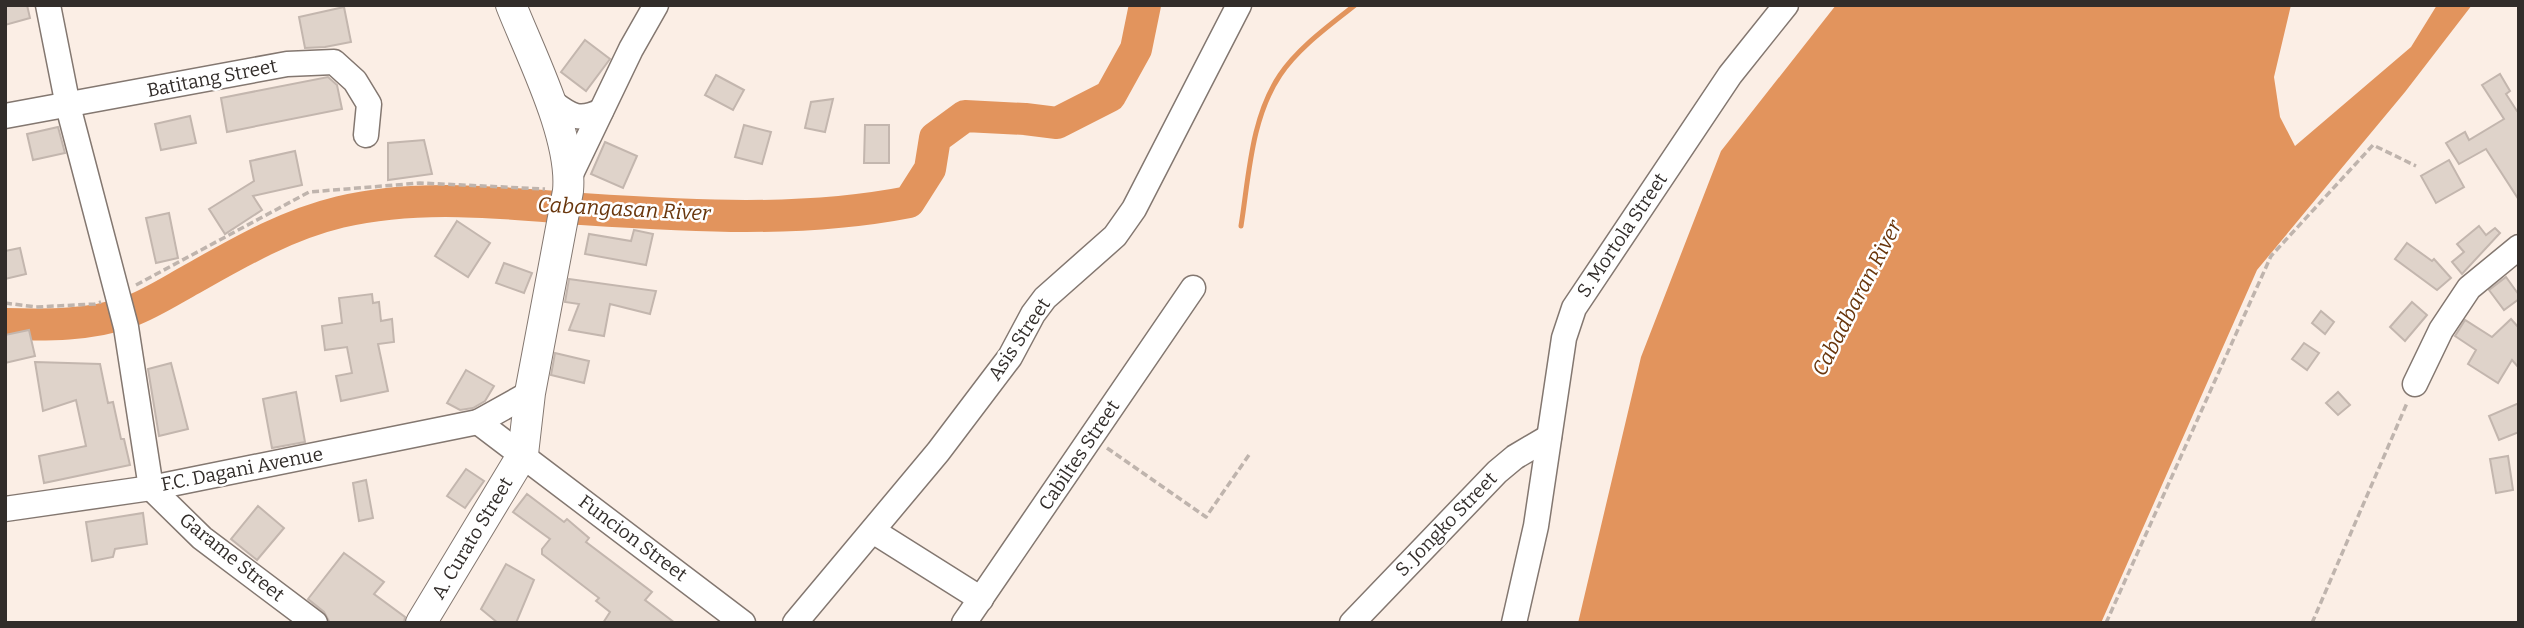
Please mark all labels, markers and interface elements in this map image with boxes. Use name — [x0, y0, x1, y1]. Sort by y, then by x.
street label: Batitang Street — [145, 54, 279, 102]
street label: S. Mortola Street — [1572, 168, 1672, 302]
water label: Cabangasan River — [537, 191, 713, 227]
water label: Cabadbaran River — [1807, 214, 1908, 380]
street label: Asis Street — [983, 293, 1055, 385]
street label: Cabiltes Street — [1034, 395, 1124, 514]
street label: F.C. Dagani Avenue — [159, 442, 325, 496]
street label: S. Jongko Street — [1390, 467, 1502, 581]
street label: A. Curato Street — [427, 473, 518, 603]
street label: Funcion Street — [574, 490, 692, 586]
street label: Garame Street — [175, 508, 289, 606]

